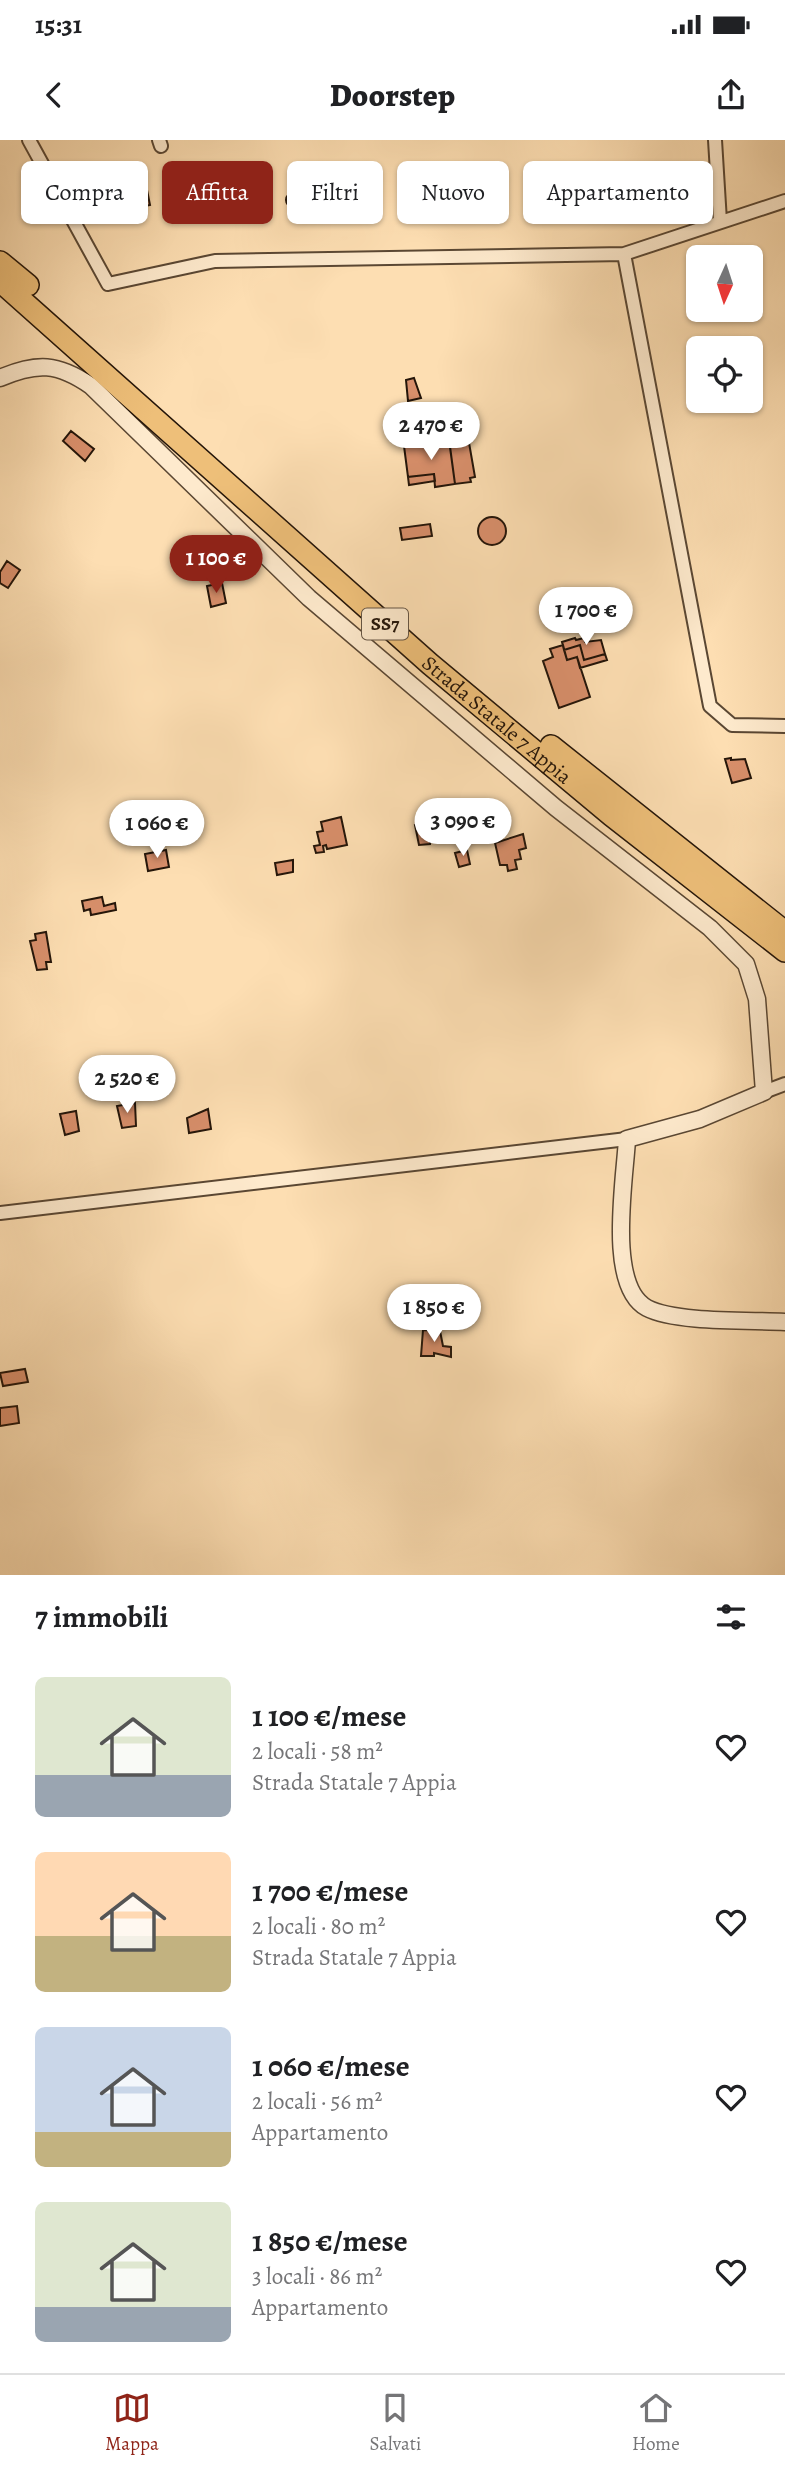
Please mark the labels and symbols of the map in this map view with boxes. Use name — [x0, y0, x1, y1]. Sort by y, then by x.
north arrow — [686, 245, 763, 322]
pin: 2 470 € — [366, 402, 496, 462]
pin: 1 100 € — [151, 536, 281, 595]
pin: 1 700 € — [521, 588, 651, 647]
road number: SS7 — [362, 608, 408, 639]
street label: Strada Statale 7 Appia — [416, 649, 578, 791]
pin: 3 090 € — [398, 798, 528, 858]
pin: 1 060 € — [92, 800, 222, 860]
pin: 2 520 € — [62, 1056, 192, 1115]
pin: 1 850 € — [369, 1284, 499, 1344]

